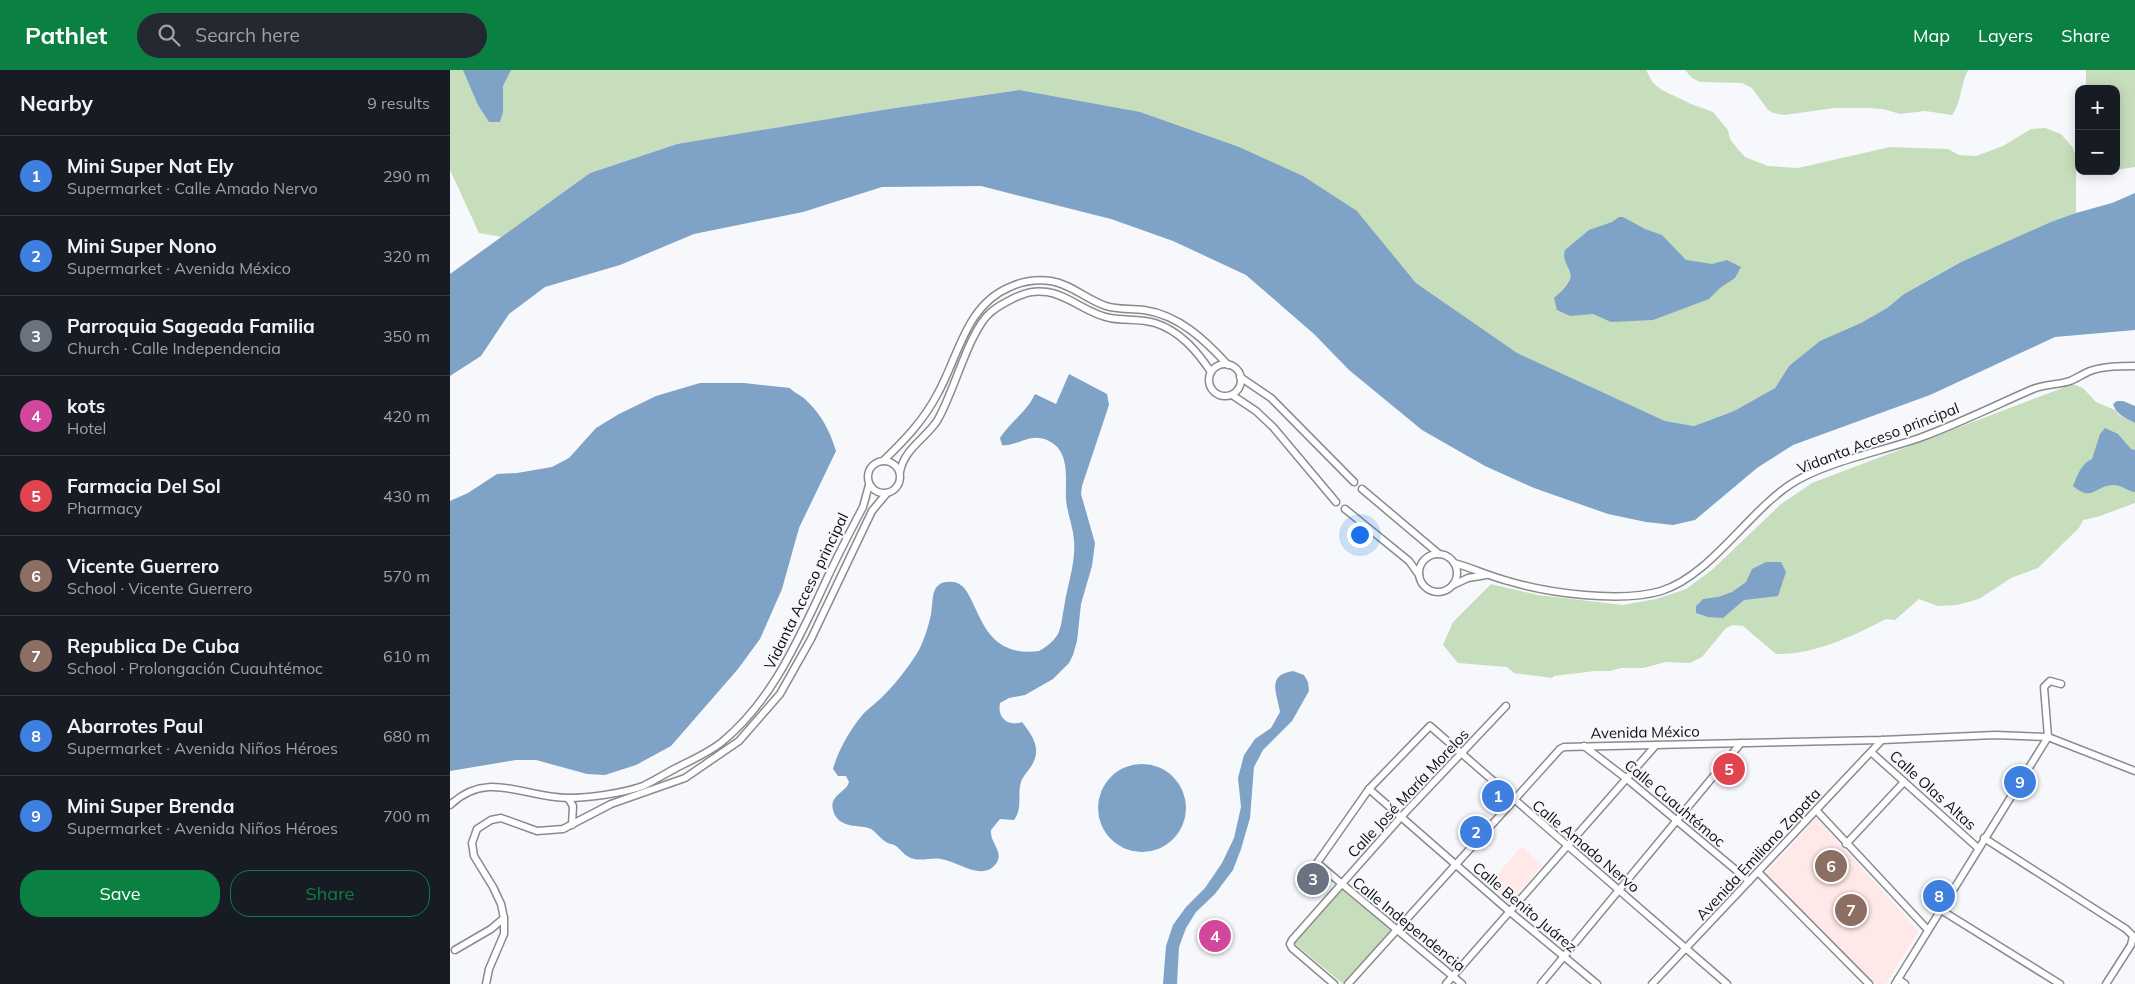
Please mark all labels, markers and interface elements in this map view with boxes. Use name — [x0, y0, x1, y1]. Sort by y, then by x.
search box — [137, 13, 487, 58]
text: Pathlet — [25, 20, 107, 50]
icon: search — [155, 21, 183, 49]
text: Search here — [195, 23, 300, 47]
text: Map — [1913, 24, 1950, 47]
text: Layers — [1978, 24, 2033, 47]
text: Share — [2061, 24, 2110, 47]
map controls — [2075, 85, 2120, 175]
button: + — [2075, 85, 2120, 130]
text: Nearby — [20, 90, 93, 116]
text: 9 results — [367, 93, 430, 113]
button: − — [2075, 130, 2120, 175]
text: Mini Super Nat Ely — [67, 154, 234, 178]
text: 1 — [31, 166, 41, 186]
text: 290 m — [383, 166, 430, 186]
text: Supermarket · Calle Amado Nervo — [67, 178, 318, 198]
text: Mini Super Nono — [67, 234, 217, 258]
text: 2 — [31, 246, 41, 266]
text: 320 m — [383, 246, 430, 266]
text: Supermarket · Avenida México — [67, 258, 291, 278]
text: Parroquia Sageada Familia — [67, 314, 315, 338]
text: 3 — [31, 326, 41, 346]
text: 350 m — [383, 326, 430, 346]
text: Church · Calle Independencia — [67, 338, 281, 358]
text: kots — [67, 394, 105, 418]
street label: Vidanta Acceso principal — [1794, 398, 1962, 478]
text: 4 — [31, 406, 41, 426]
text: 420 m — [383, 406, 430, 426]
text: Hotel — [67, 418, 106, 438]
text: Farmacia Del Sol — [67, 474, 221, 498]
text: 5 — [31, 486, 41, 506]
text: 430 m — [383, 486, 430, 506]
text: Pharmacy — [67, 498, 142, 518]
street label: Vidanta Acceso principal — [760, 510, 852, 672]
your location — [1347, 522, 1373, 548]
text: Vicente Guerrero — [67, 554, 219, 578]
text: 6 — [31, 566, 41, 586]
text: 570 m — [383, 566, 430, 586]
text: School · Vicente Guerrero — [67, 578, 252, 598]
text: Republica De Cuba — [67, 634, 240, 658]
text: 7 — [31, 646, 41, 666]
text: 610 m — [383, 646, 430, 666]
text: School · Prolongación Cuauhtémoc — [67, 658, 323, 678]
text: Abarrotes Paul — [67, 714, 203, 738]
street label: Avenida México — [1590, 722, 1700, 742]
street label: Calle José María Morelos — [1343, 725, 1473, 861]
text: 8 — [31, 726, 41, 746]
text: 680 m — [383, 726, 430, 746]
text: Supermarket · Avenida Niños Héroes — [67, 738, 338, 758]
street label: Calle Olas Altas — [1886, 746, 1980, 834]
pin: 5 — [1713, 750, 1745, 788]
street label: Calle Cuauhtémoc — [1621, 755, 1729, 851]
pin: 9 — [2004, 763, 2036, 801]
pin: 1 — [1482, 777, 1514, 815]
street label: Avenida Emiliano Zapata — [1692, 784, 1824, 924]
text: Mini Super Brenda — [67, 794, 234, 818]
street label: Calle Amado Nervo — [1528, 795, 1644, 897]
text: 9 — [31, 806, 41, 826]
text: 700 m — [383, 806, 430, 826]
pin: 2 — [1460, 813, 1492, 851]
text: Supermarket · Avenida Niños Héroes — [67, 818, 338, 838]
pin: 6 — [1815, 847, 1847, 885]
street label: Calle Benito Juárez — [1469, 858, 1581, 956]
pin: 3 — [1297, 860, 1329, 898]
button: Save — [20, 870, 220, 917]
button: Share — [230, 870, 430, 917]
street label: Calle Independencia — [1349, 873, 1469, 975]
pin: 8 — [1923, 877, 1955, 915]
pin: 7 — [1835, 891, 1867, 929]
pin: 4 — [1199, 917, 1231, 955]

